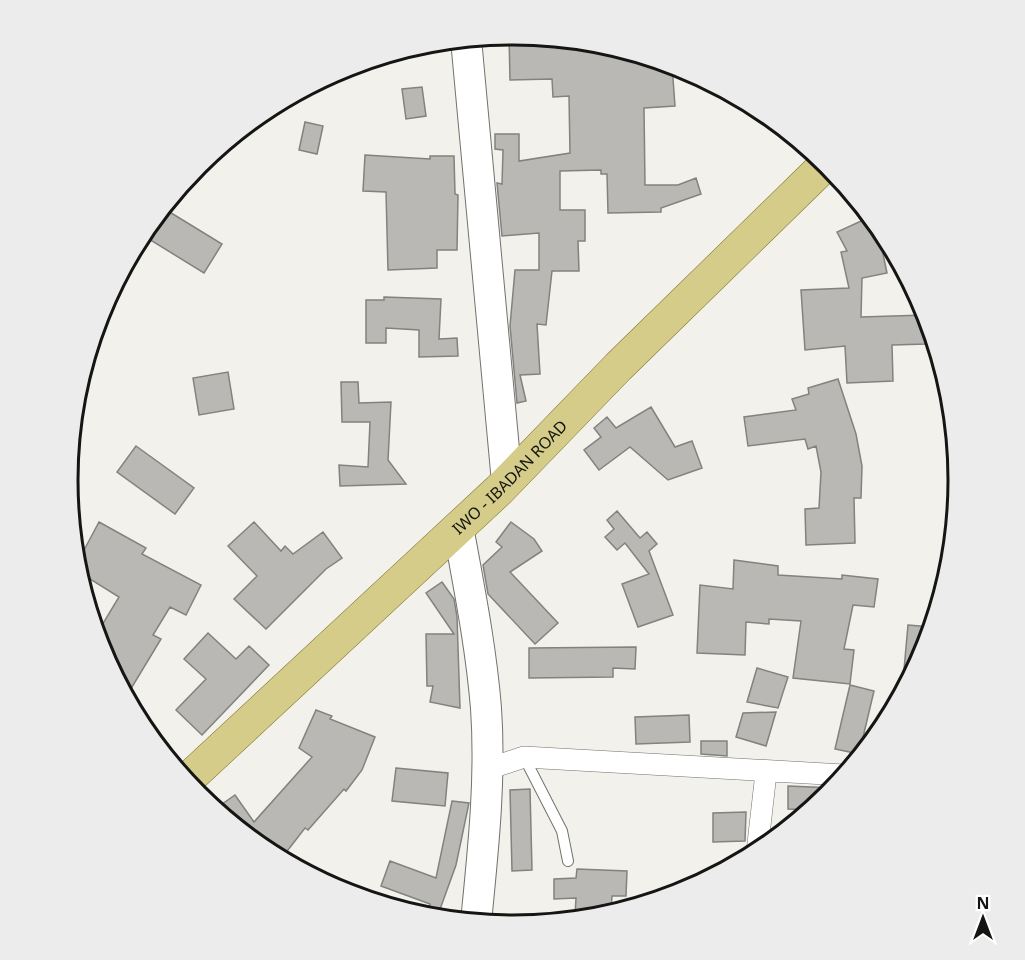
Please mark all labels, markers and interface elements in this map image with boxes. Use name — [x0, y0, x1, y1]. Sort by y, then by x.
street label: IWO - IBADAN ROAD — [447, 415, 572, 539]
north arrow — [953, 888, 1013, 948]
text: N — [976, 892, 990, 914]

